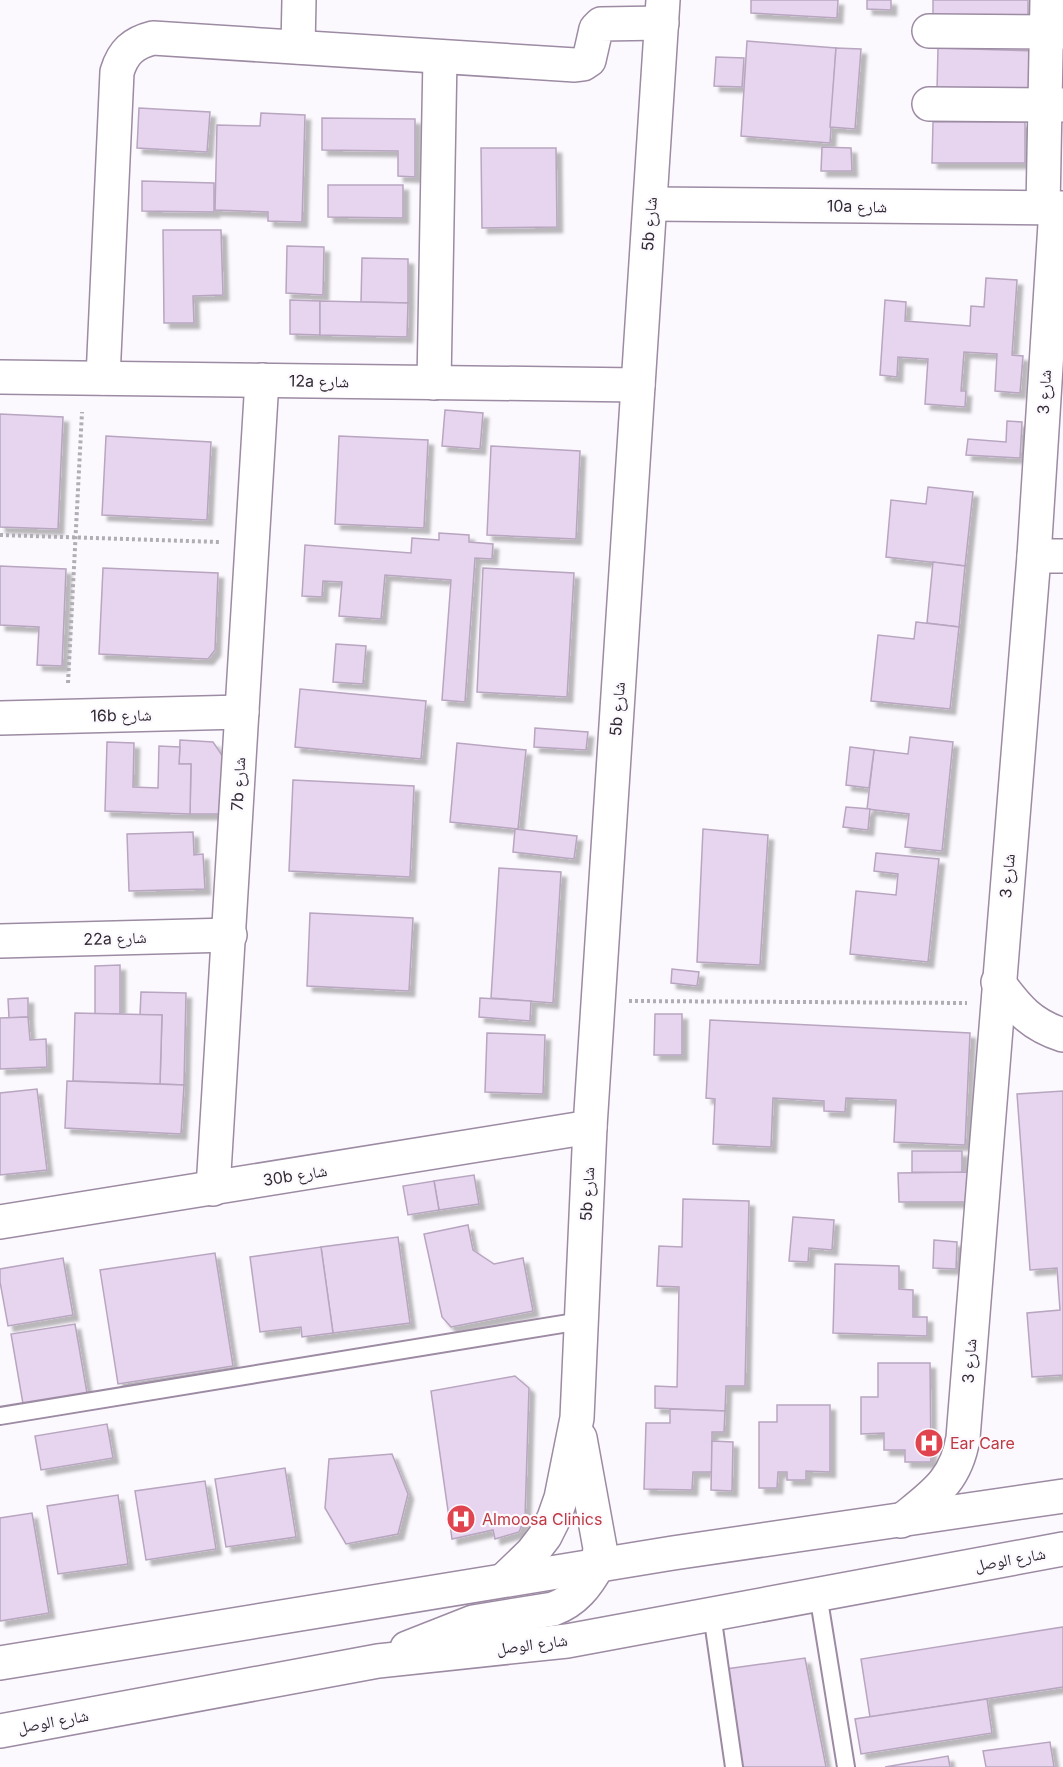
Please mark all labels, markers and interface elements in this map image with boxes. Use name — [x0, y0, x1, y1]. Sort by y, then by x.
street label: 10a شارع — [827, 195, 887, 218]
street label: 5b شارع — [637, 196, 662, 252]
street label: شارع 3 — [1033, 369, 1056, 415]
street label: 12a شارع — [289, 370, 349, 393]
street label: 5b شارع — [605, 681, 630, 737]
street label: 16b شارع — [90, 704, 152, 727]
street label: 7b شارع — [227, 757, 250, 811]
street label: شارع 3 — [995, 853, 1020, 899]
street label: 22a شارع — [83, 927, 147, 950]
street label: 30b شارع — [261, 1160, 329, 1191]
street label: 5b شارع — [576, 1166, 599, 1222]
street label: شارع 3 — [957, 1338, 982, 1384]
hospital icon: Ear Care — [913, 1427, 945, 1459]
place label: Ear Care — [950, 1433, 1015, 1453]
hospital icon: Almoosa Clinics — [445, 1503, 477, 1535]
place label: Almoosa Clinics — [482, 1509, 602, 1529]
street label: شارع الوصل — [973, 1543, 1047, 1576]
street label: شارع الوصل — [495, 1630, 569, 1659]
street label: شارع الوصل — [16, 1705, 90, 1738]

